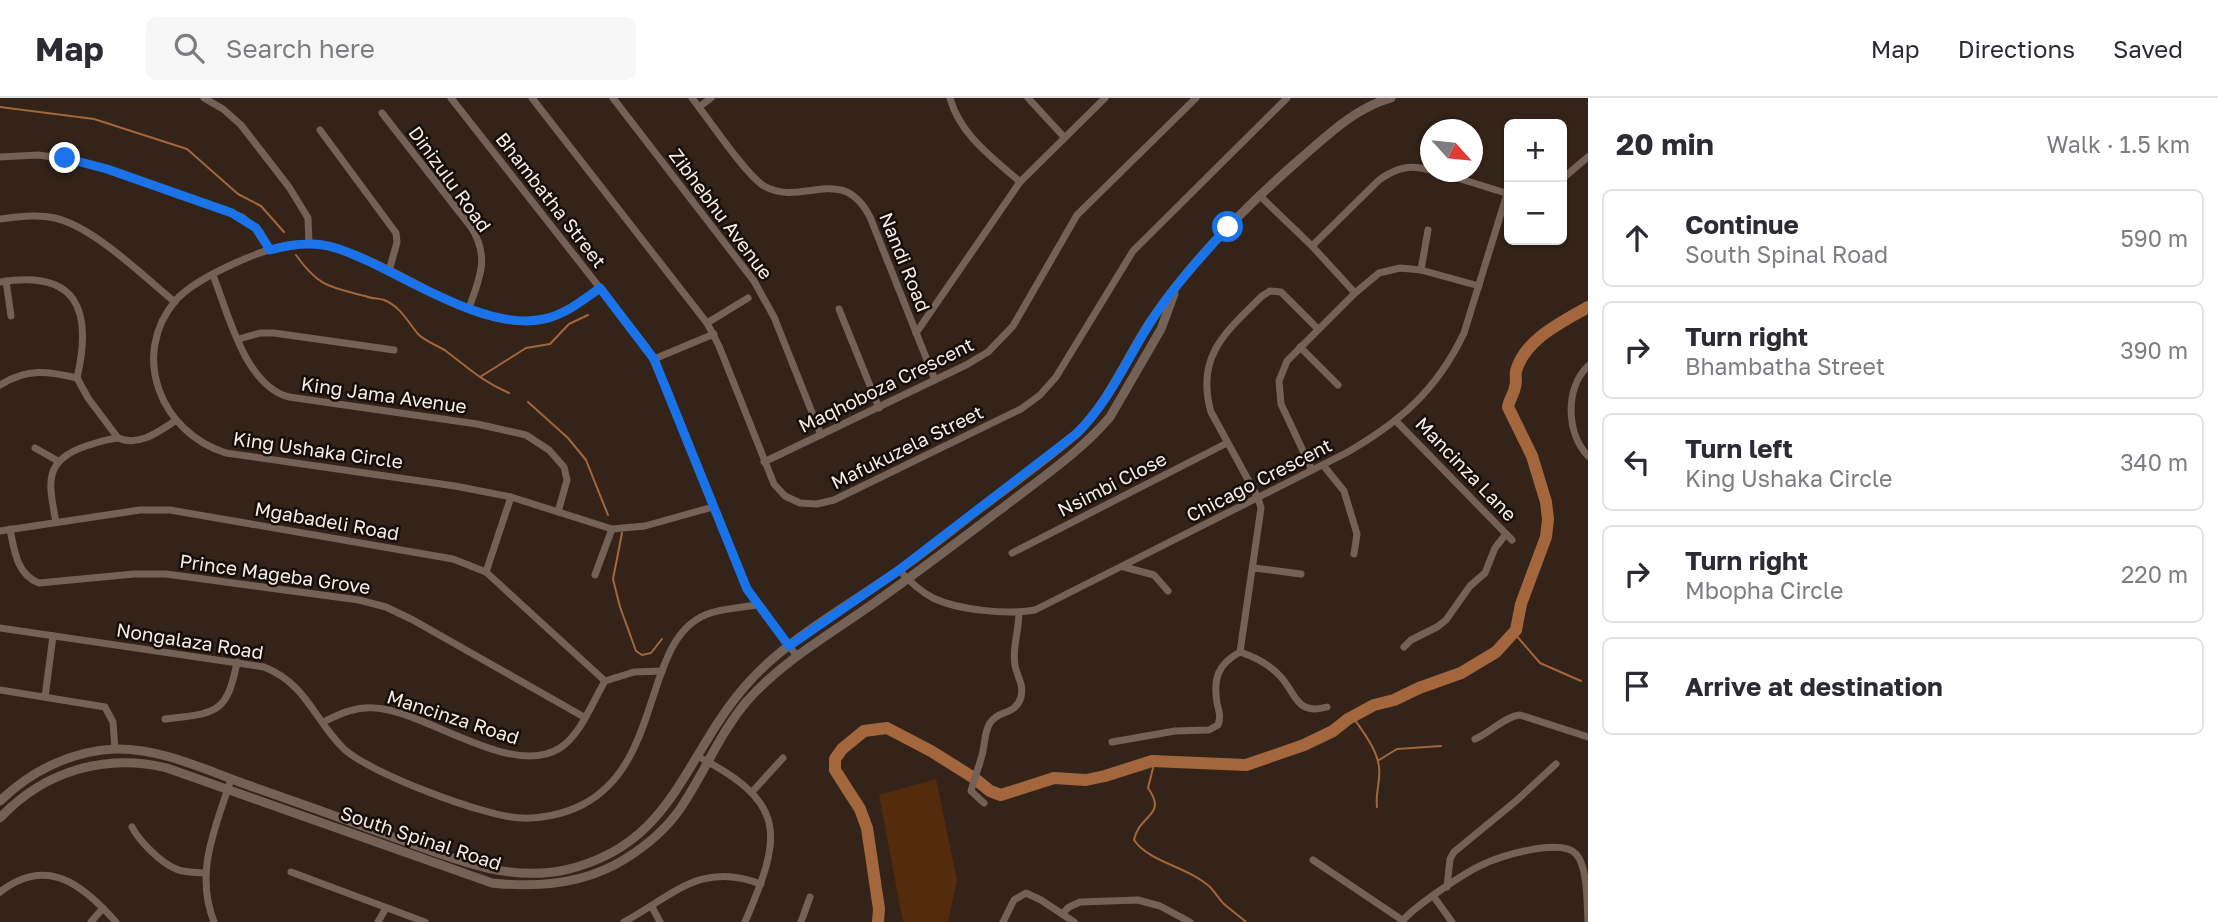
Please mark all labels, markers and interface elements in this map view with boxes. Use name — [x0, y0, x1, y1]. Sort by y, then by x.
search box — [146, 17, 636, 80]
text: Map — [35, 29, 104, 68]
icon: search — [170, 29, 208, 67]
text: Search here — [226, 33, 375, 64]
text: Map — [1871, 34, 1920, 63]
text: Directions — [1958, 34, 2075, 63]
text: Saved — [2113, 34, 2183, 63]
north arrow — [1420, 119, 1483, 182]
map controls — [1504, 119, 1567, 245]
button: + — [1504, 119, 1567, 182]
street label: Dinizulu Road — [404, 121, 497, 236]
text: 20 min — [1616, 126, 1714, 162]
street label: Bhambatha Street — [491, 128, 611, 272]
text: Walk · 1.5 km — [2047, 130, 2190, 158]
route end — [49, 142, 80, 173]
street label: Zibhebhu Avenue — [665, 144, 778, 284]
button: − — [1504, 182, 1567, 245]
street label: Nandi Road — [875, 209, 936, 315]
text: Continue — [1685, 209, 1799, 240]
route start — [1212, 211, 1243, 242]
icon: ahead — [1618, 219, 1656, 257]
text: 590 m — [2120, 224, 2188, 252]
text: South Spinal Road — [1685, 240, 1888, 268]
text: Turn right — [1685, 321, 1808, 352]
icon: right — [1618, 331, 1656, 369]
street label: Maqhoboza Crescent — [795, 332, 977, 437]
text: 390 m — [2120, 336, 2188, 364]
text: Bhambatha Street — [1685, 352, 1885, 380]
street label: King Jama Avenue — [300, 371, 468, 418]
street label: Mafukuzela Street — [827, 400, 987, 493]
street label: Mancinza Lane — [1411, 412, 1522, 525]
street label: King Ushaka Circle — [232, 426, 404, 473]
street label: Chicago Crescent — [1182, 433, 1335, 526]
text: Turn left — [1685, 433, 1793, 464]
icon: left — [1618, 443, 1656, 481]
street label: Nsimbi Close — [1053, 446, 1170, 521]
text: 340 m — [2120, 448, 2188, 476]
text: King Ushaka Circle — [1685, 464, 1892, 492]
street label: Mgabadeli Road — [253, 496, 401, 545]
text: Turn right — [1685, 545, 1808, 576]
street label: Prince Mageba Grove — [178, 549, 372, 598]
icon: right — [1618, 555, 1656, 593]
text: 220 m — [2121, 560, 2188, 588]
text: Mbopha Circle — [1685, 576, 1843, 604]
street label: Nongalaza Road — [115, 618, 265, 663]
icon: arrive — [1618, 667, 1656, 705]
text: Arrive at destination — [1685, 671, 1943, 702]
street label: Mancinza Road — [384, 684, 522, 749]
street label: South Spinal Road — [338, 801, 505, 874]

